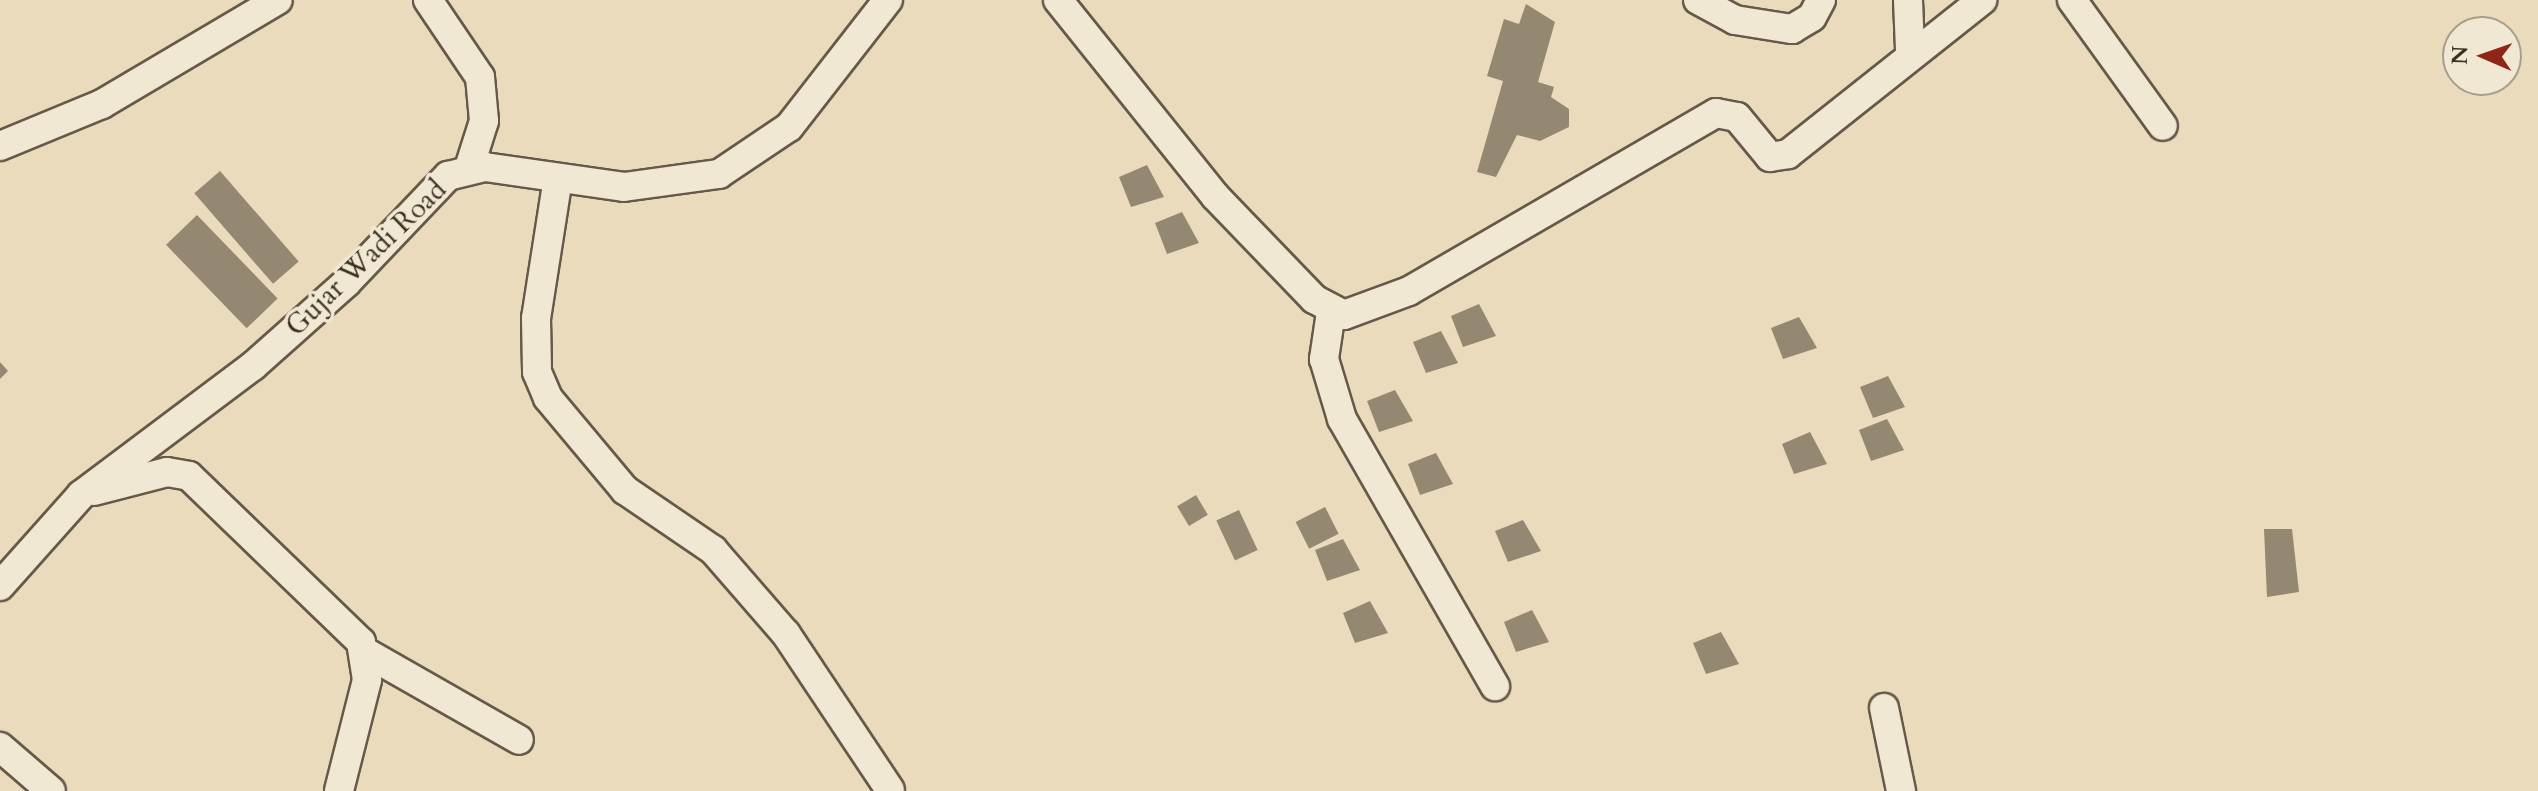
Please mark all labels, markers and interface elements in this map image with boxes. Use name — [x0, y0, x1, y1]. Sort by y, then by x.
north arrow — [2442, 16, 2522, 96]
text: N — [2445, 45, 2475, 65]
street label: Gujar Wadi Road — [279, 173, 453, 343]

